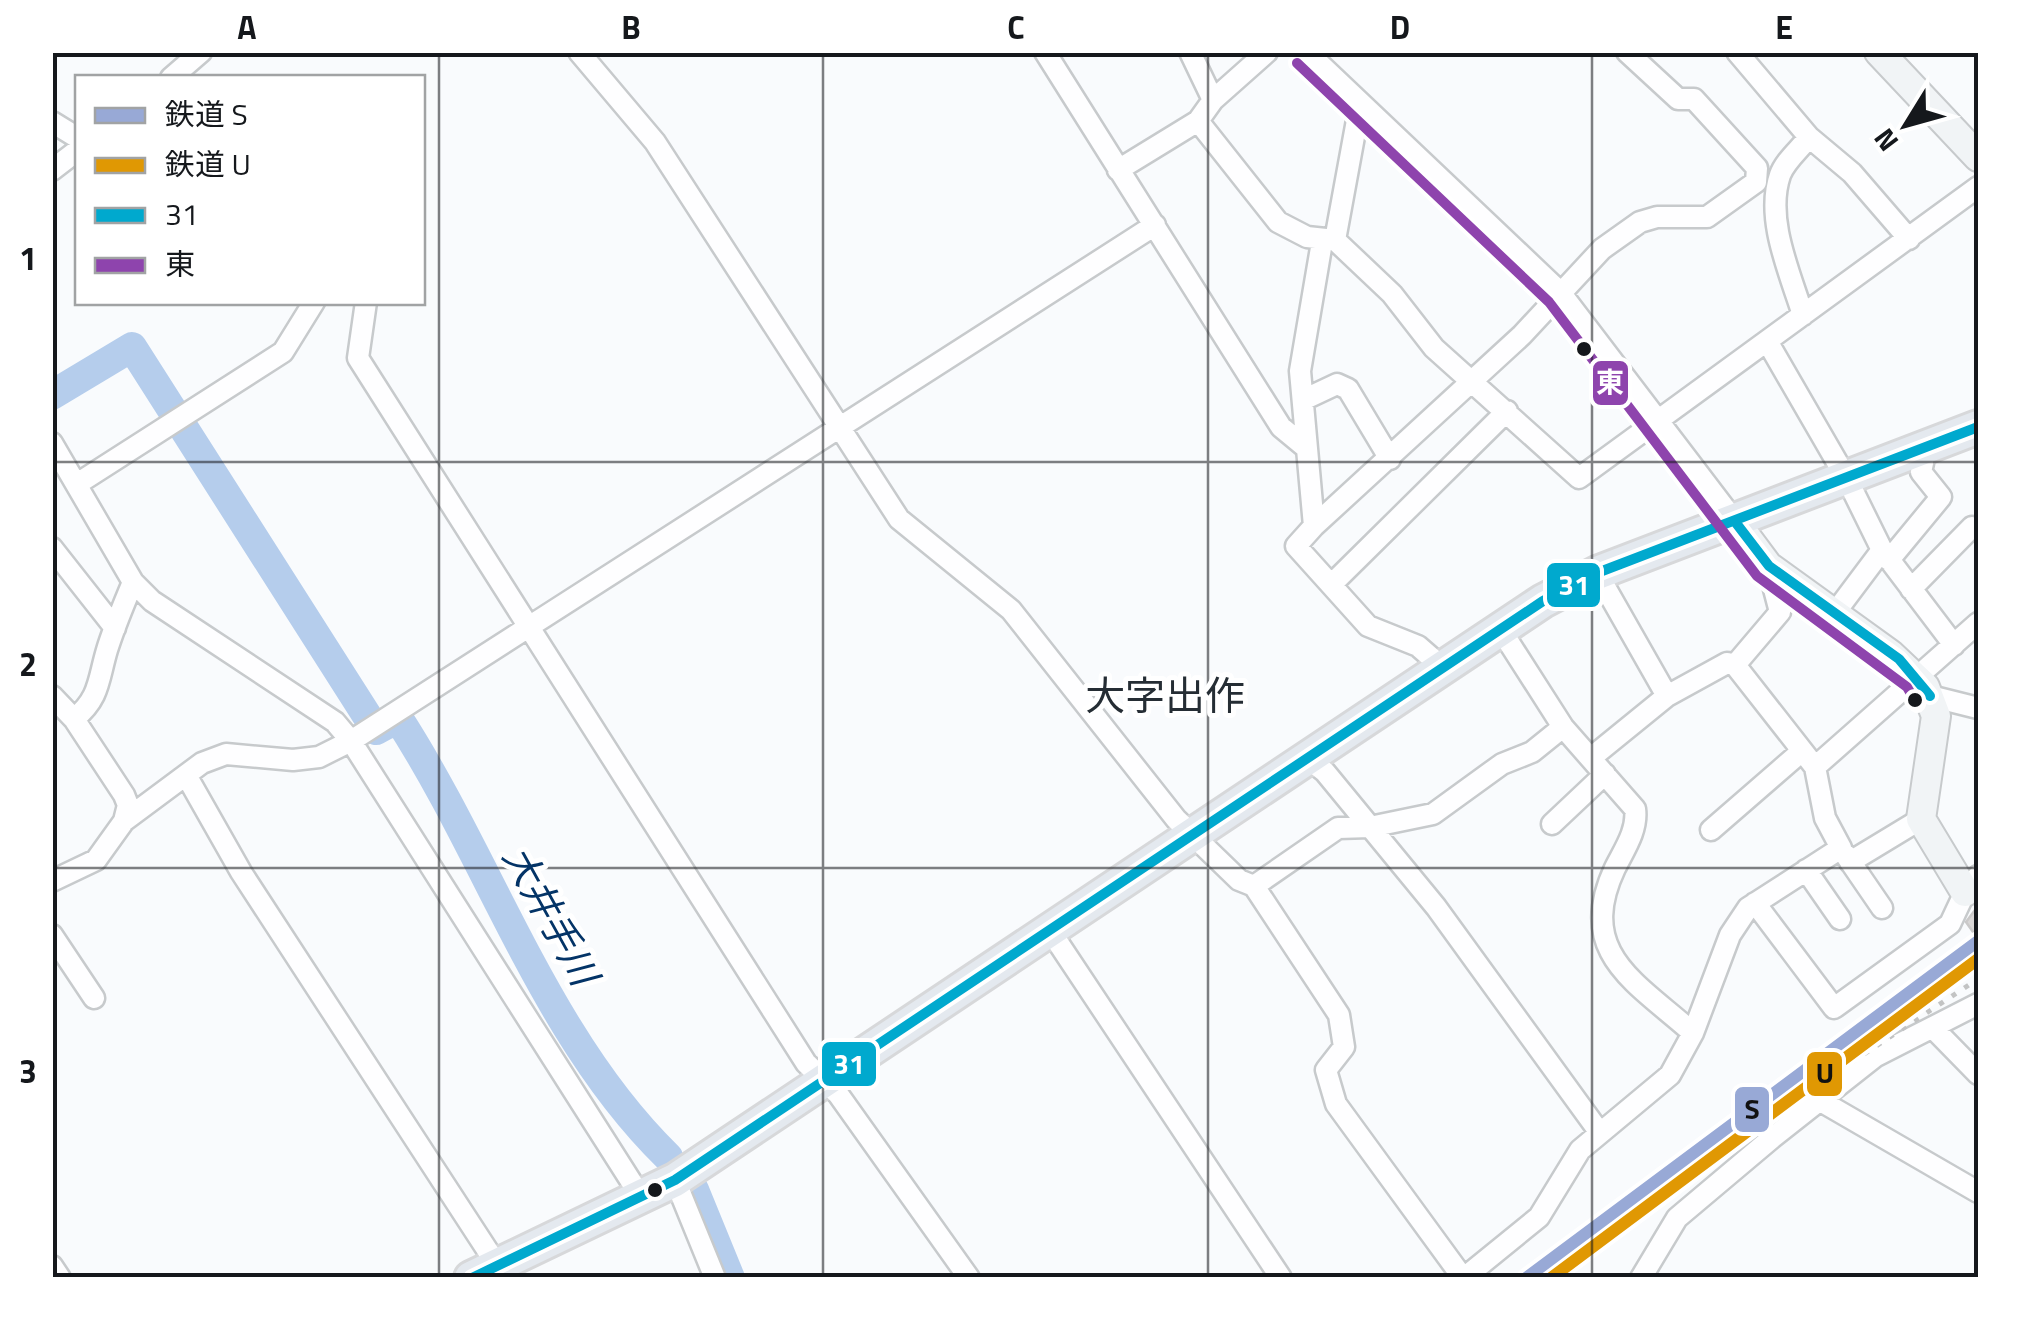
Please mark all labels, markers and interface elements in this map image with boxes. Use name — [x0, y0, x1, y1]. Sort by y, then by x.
text: A — [237, 3, 257, 51]
text: B — [621, 3, 641, 51]
text: C — [1007, 3, 1025, 51]
text: D — [1390, 3, 1410, 51]
text: E — [1775, 3, 1793, 51]
legend — [75, 75, 425, 305]
north arrow — [1856, 75, 1956, 175]
text: 鉄道 S — [165, 91, 248, 137]
text: N — [1863, 120, 1909, 161]
text: 鉄道 U — [165, 141, 251, 187]
text: 31 — [165, 191, 199, 237]
text: 1 — [19, 234, 37, 282]
text: 東 — [165, 241, 195, 287]
unlabelled marker — [1574, 339, 1594, 359]
line badge: 東 — [1591, 359, 1630, 407]
text: 東 — [1596, 360, 1624, 403]
line badge: 31 — [1545, 561, 1602, 609]
text: 31 — [1558, 563, 1590, 606]
text: 2 — [19, 640, 37, 688]
district label: 大字出作 — [1085, 665, 1245, 726]
unlabelled marker — [1905, 690, 1925, 710]
water label: 大井手川 — [489, 834, 615, 999]
line badge: 31 — [820, 1040, 878, 1088]
text: 31 — [833, 1042, 865, 1085]
text: 3 — [19, 1047, 37, 1095]
line badge: U — [1805, 1050, 1844, 1098]
text: U — [1816, 1051, 1834, 1094]
line badge: S — [1733, 1085, 1771, 1134]
text: S — [1744, 1087, 1760, 1130]
unlabelled marker — [645, 1180, 665, 1200]

